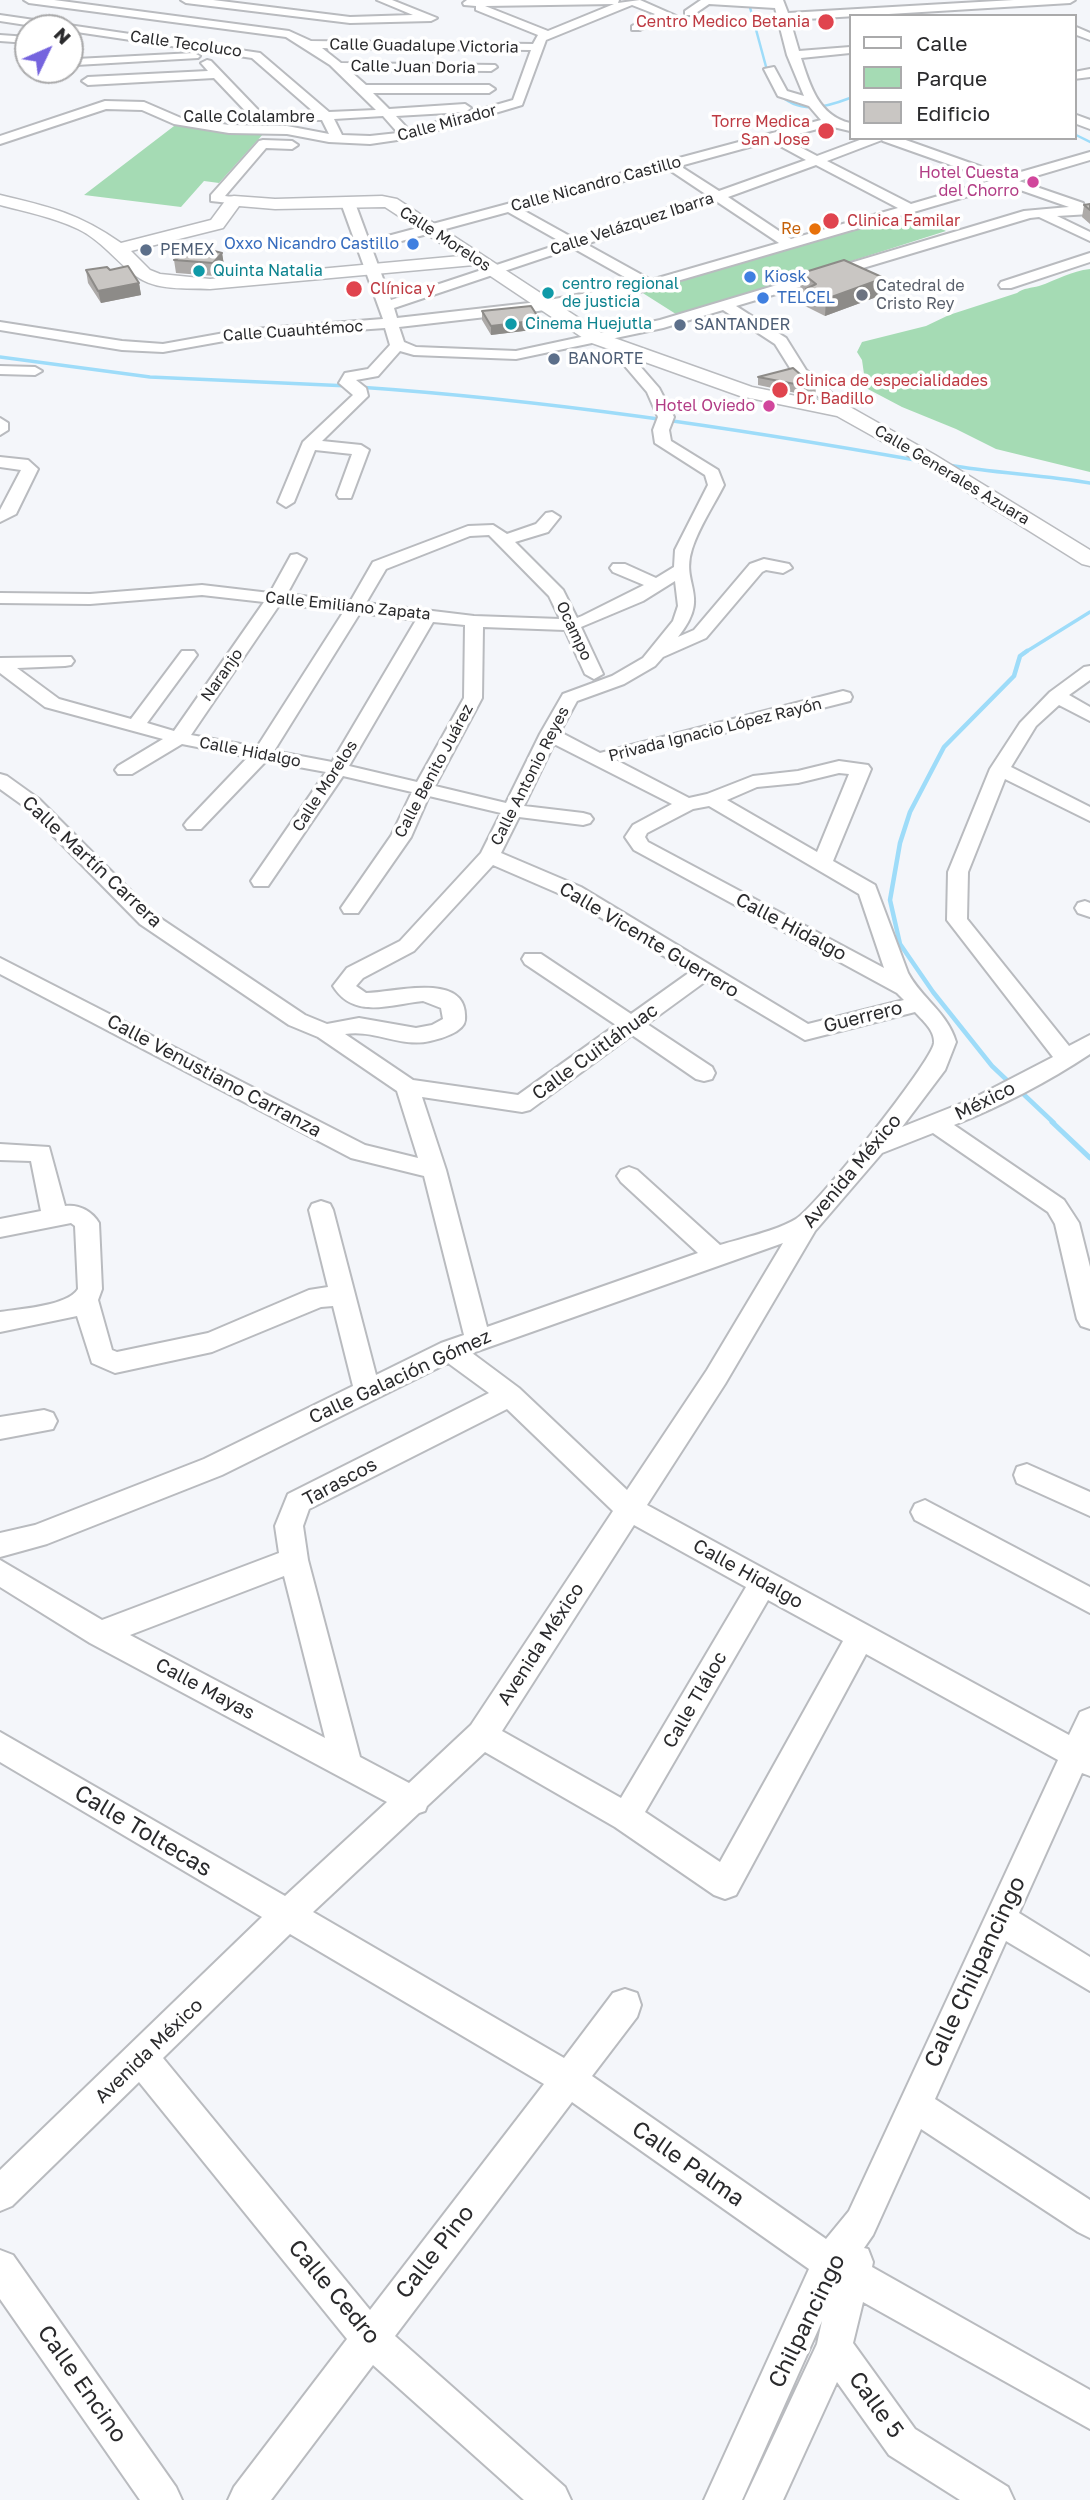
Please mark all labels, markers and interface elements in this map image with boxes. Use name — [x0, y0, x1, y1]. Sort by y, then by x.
place label: Centro Medico Betania — [636, 12, 810, 32]
marker: Centro Medico Betania — [816, 12, 836, 32]
north arrow — [14, 14, 84, 84]
legend — [848, 14, 1076, 140]
text: N — [50, 22, 76, 49]
street label: Calle Tecoluco — [129, 27, 243, 61]
text: Calle — [916, 30, 968, 56]
street label: Calle Guadalupe Victoria — [329, 35, 519, 57]
street label: Calle Juan Doria — [350, 56, 476, 78]
text: Parque — [916, 65, 987, 91]
text: Edificio — [916, 100, 990, 126]
street label: Calle Mirador — [395, 101, 499, 145]
street label: Calle Colalambre — [183, 107, 315, 127]
place label: Torre Medica San Jose — [711, 112, 810, 150]
marker: Torre Medica San Jose — [816, 121, 836, 141]
street label: Calle Nicandro Castillo — [509, 152, 683, 216]
place label: Hotel Cuesta del Chorro — [919, 163, 1019, 201]
marker: Hotel Cuesta del Chorro — [1025, 174, 1041, 190]
street label: Calle Velázquez Ibarra — [548, 188, 716, 260]
street label: Calle Morelos — [396, 202, 494, 276]
marker: Clinica Familar — [821, 211, 841, 231]
place label: Clinica Familar — [847, 211, 960, 231]
place label: Re — [781, 219, 801, 239]
marker: Re — [807, 221, 823, 237]
place label: Oxxo Nicandro Castillo — [224, 234, 399, 254]
marker: Oxxo Nicandro Castillo — [405, 236, 421, 252]
place label: PEMEX — [160, 240, 214, 260]
marker: PEMEX — [138, 242, 154, 258]
place label: Quinta Natalia — [213, 261, 323, 281]
marker: Quinta Natalia — [191, 263, 207, 279]
place label: Kiosk — [764, 267, 806, 287]
marker: Kiosk — [742, 269, 758, 285]
place label: centro regional de justicia — [562, 274, 679, 312]
place label: Catedral de Cristo Rey — [876, 276, 965, 314]
marker: Clínica y — [344, 279, 364, 299]
place label: Clínica y — [370, 279, 435, 299]
marker: centro regional de justicia — [540, 285, 556, 301]
marker: Catedral de Cristo Rey — [854, 287, 870, 303]
place label: TELCEL — [777, 288, 835, 308]
marker: TELCEL — [755, 290, 771, 306]
place label: Cinema Huejutla — [525, 314, 652, 334]
place label: SANTANDER — [694, 315, 790, 335]
marker: Cinema Huejutla — [503, 316, 519, 332]
street label: Calle Cuauhtémoc — [222, 317, 364, 345]
marker: SANTANDER — [672, 317, 688, 333]
place label: BANORTE — [568, 349, 644, 369]
marker: BANORTE — [546, 351, 562, 367]
place label: clinica de especialidades Dr. Badillo — [796, 371, 988, 409]
marker: clinica de especialidades Dr. Badillo — [770, 380, 790, 400]
place label: Hotel Oviedo — [655, 396, 755, 416]
marker: Hotel Oviedo — [761, 398, 777, 414]
street label: Calle Generales Azuara — [871, 421, 1033, 529]
street label: Calle Emiliano Zapata — [264, 588, 432, 624]
street label: Ocampo — [552, 598, 596, 664]
street label: Naranjo — [197, 645, 247, 705]
street label: Privada Ignacio López Rayón — [606, 694, 824, 766]
street label: Calle Benito Juárez — [391, 701, 477, 841]
street label: Calle Antonio Reyes — [487, 703, 573, 849]
street label: Calle Hidalgo — [198, 733, 302, 771]
street label: Calle Morelos — [288, 737, 362, 835]
street label: Calle Martín Carrera — [17, 791, 167, 933]
street label: Calle Vicente Guerrero — [555, 877, 743, 1003]
street label: Calle Hidalgo — [732, 888, 850, 966]
street label: Guerrero — [821, 996, 905, 1038]
street label: Calle Cuitláhuac — [528, 999, 662, 1105]
street label: Calle Venustiano Carranza — [103, 1010, 325, 1142]
street label: México — [951, 1077, 1019, 1125]
street label: Avenida México — [798, 1110, 906, 1232]
street label: Calle Galación Gómez — [305, 1325, 495, 1429]
street label: Tarascos — [299, 1453, 381, 1511]
street label: Calle Hidalgo — [689, 1534, 807, 1614]
street label: Avenida México — [493, 1579, 589, 1709]
street label: Calle Tláloc — [658, 1648, 732, 1752]
street label: Calle Mayas — [152, 1653, 258, 1725]
street label: Calle Toltecas — [69, 1779, 217, 1883]
street label: Calle Chilpancingo — [919, 1872, 1031, 2072]
street label: Avenida México — [90, 1994, 208, 2108]
street label: Calle Palma — [627, 2115, 749, 2213]
street label: Calle Pino — [390, 2200, 480, 2304]
street label: Calle Cedro — [282, 2234, 386, 2350]
street label: Chilpancingo — [763, 2250, 851, 2392]
street label: Calle Encino — [31, 2320, 133, 2448]
street label: Calle 5 — [843, 2366, 909, 2444]

